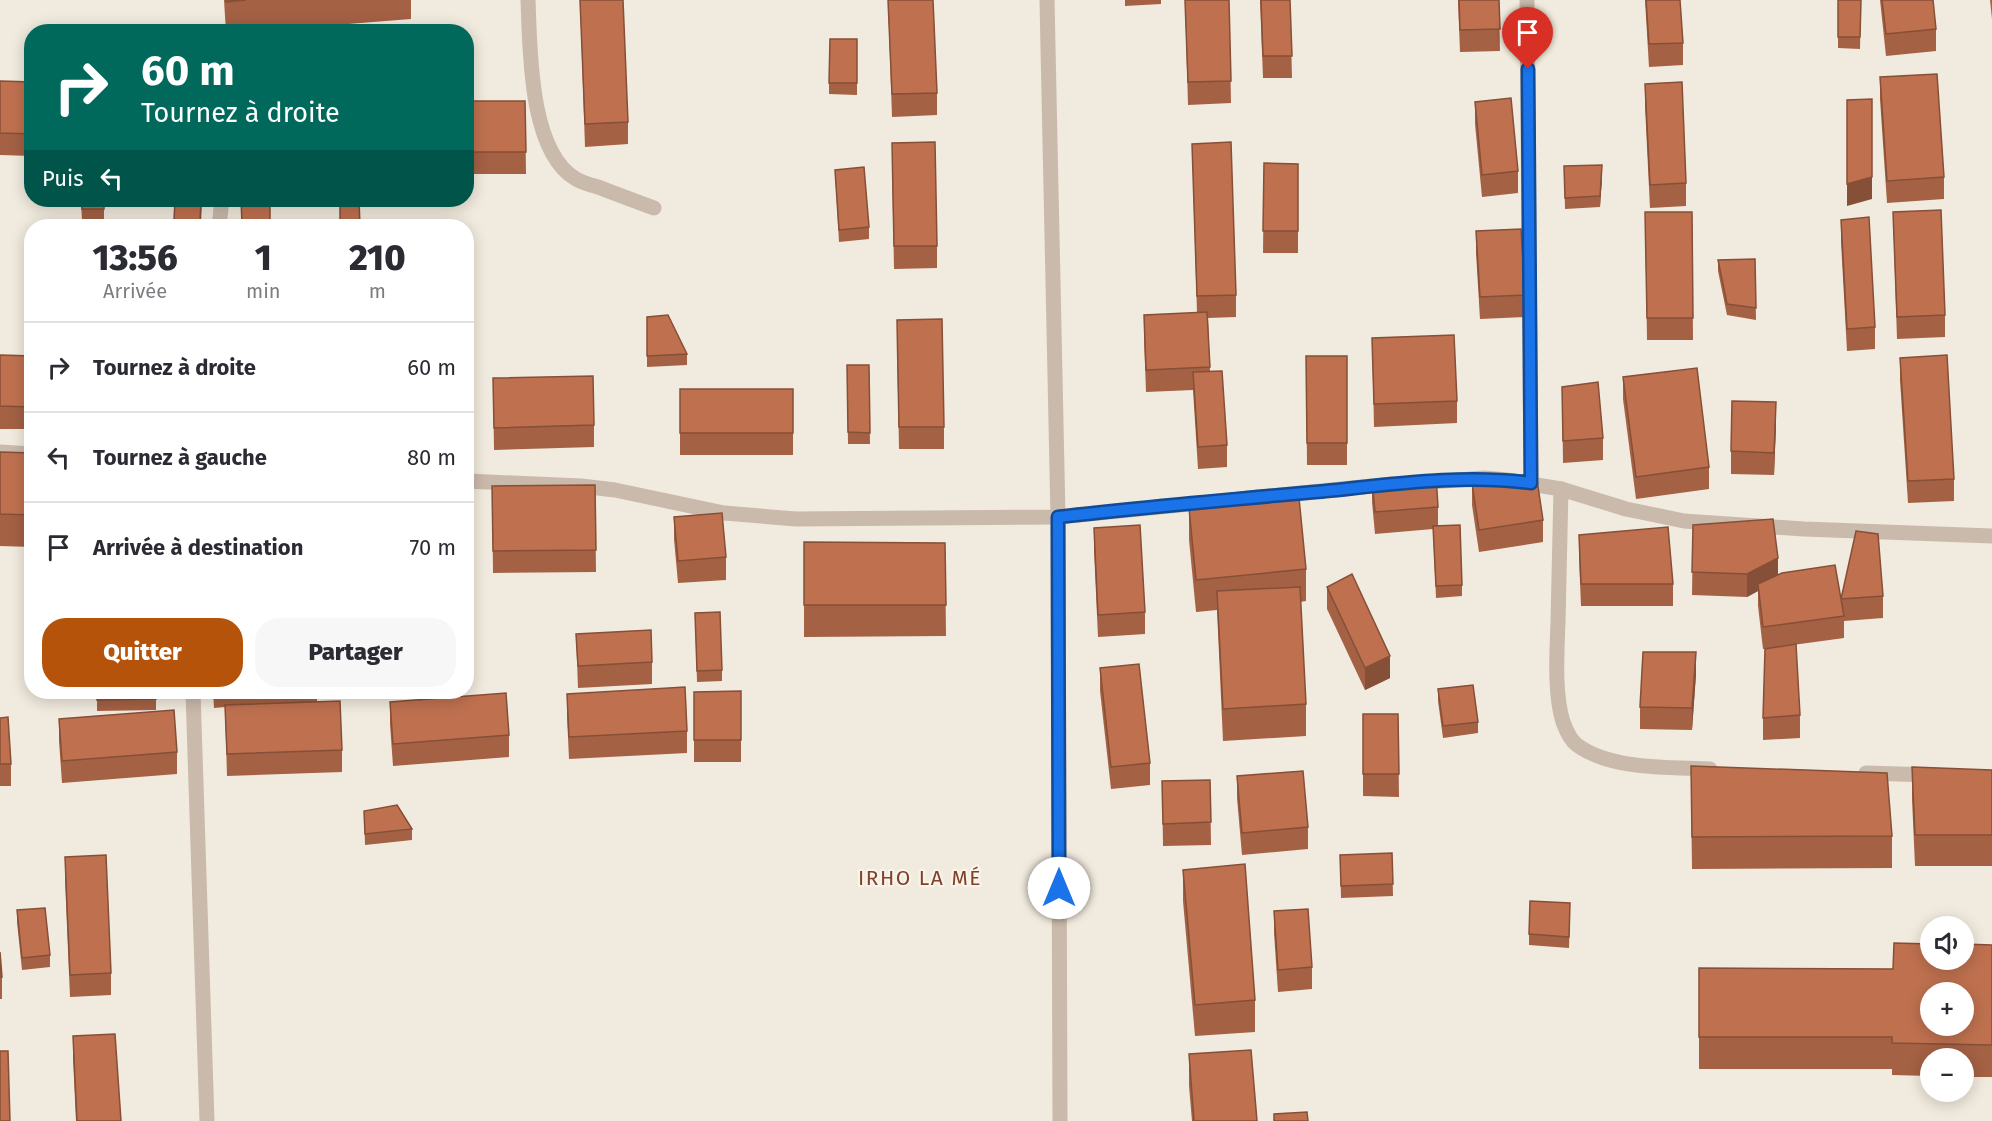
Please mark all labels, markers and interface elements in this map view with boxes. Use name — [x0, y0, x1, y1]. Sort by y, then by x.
pin — [1502, 7, 1553, 69]
icon: arrive — [1511, 16, 1544, 49]
text: 60 m — [141, 46, 235, 96]
icon: right — [42, 48, 120, 126]
text: Tournez à droite — [141, 97, 340, 129]
icon: left — [95, 162, 128, 195]
text: Puis — [42, 165, 83, 192]
text: 13:56 — [92, 236, 178, 280]
text: 1 — [255, 236, 272, 280]
text: 210 — [349, 236, 406, 280]
text: Arrivée — [103, 279, 167, 303]
text: min — [246, 279, 281, 303]
text: m — [369, 279, 386, 303]
icon: right — [42, 351, 75, 384]
text: Tournez à droite — [93, 354, 256, 381]
text: 60 m — [407, 354, 456, 381]
icon: left — [42, 441, 75, 474]
text: Tournez à gauche — [93, 444, 267, 471]
text: 80 m — [407, 444, 456, 471]
icon: arrive — [42, 531, 75, 564]
text: Arrivée à destination — [93, 534, 303, 561]
text: 70 m — [410, 534, 456, 561]
button: Quitter — [42, 618, 243, 687]
button: Partager — [255, 618, 456, 687]
position arrow — [1027, 856, 1091, 920]
district label: IRHO LA MÉ — [858, 865, 982, 891]
map controls — [1920, 916, 1974, 1102]
button: sound — [1920, 916, 1974, 970]
button: + — [1920, 982, 1974, 1036]
button: − — [1920, 1048, 1974, 1102]

